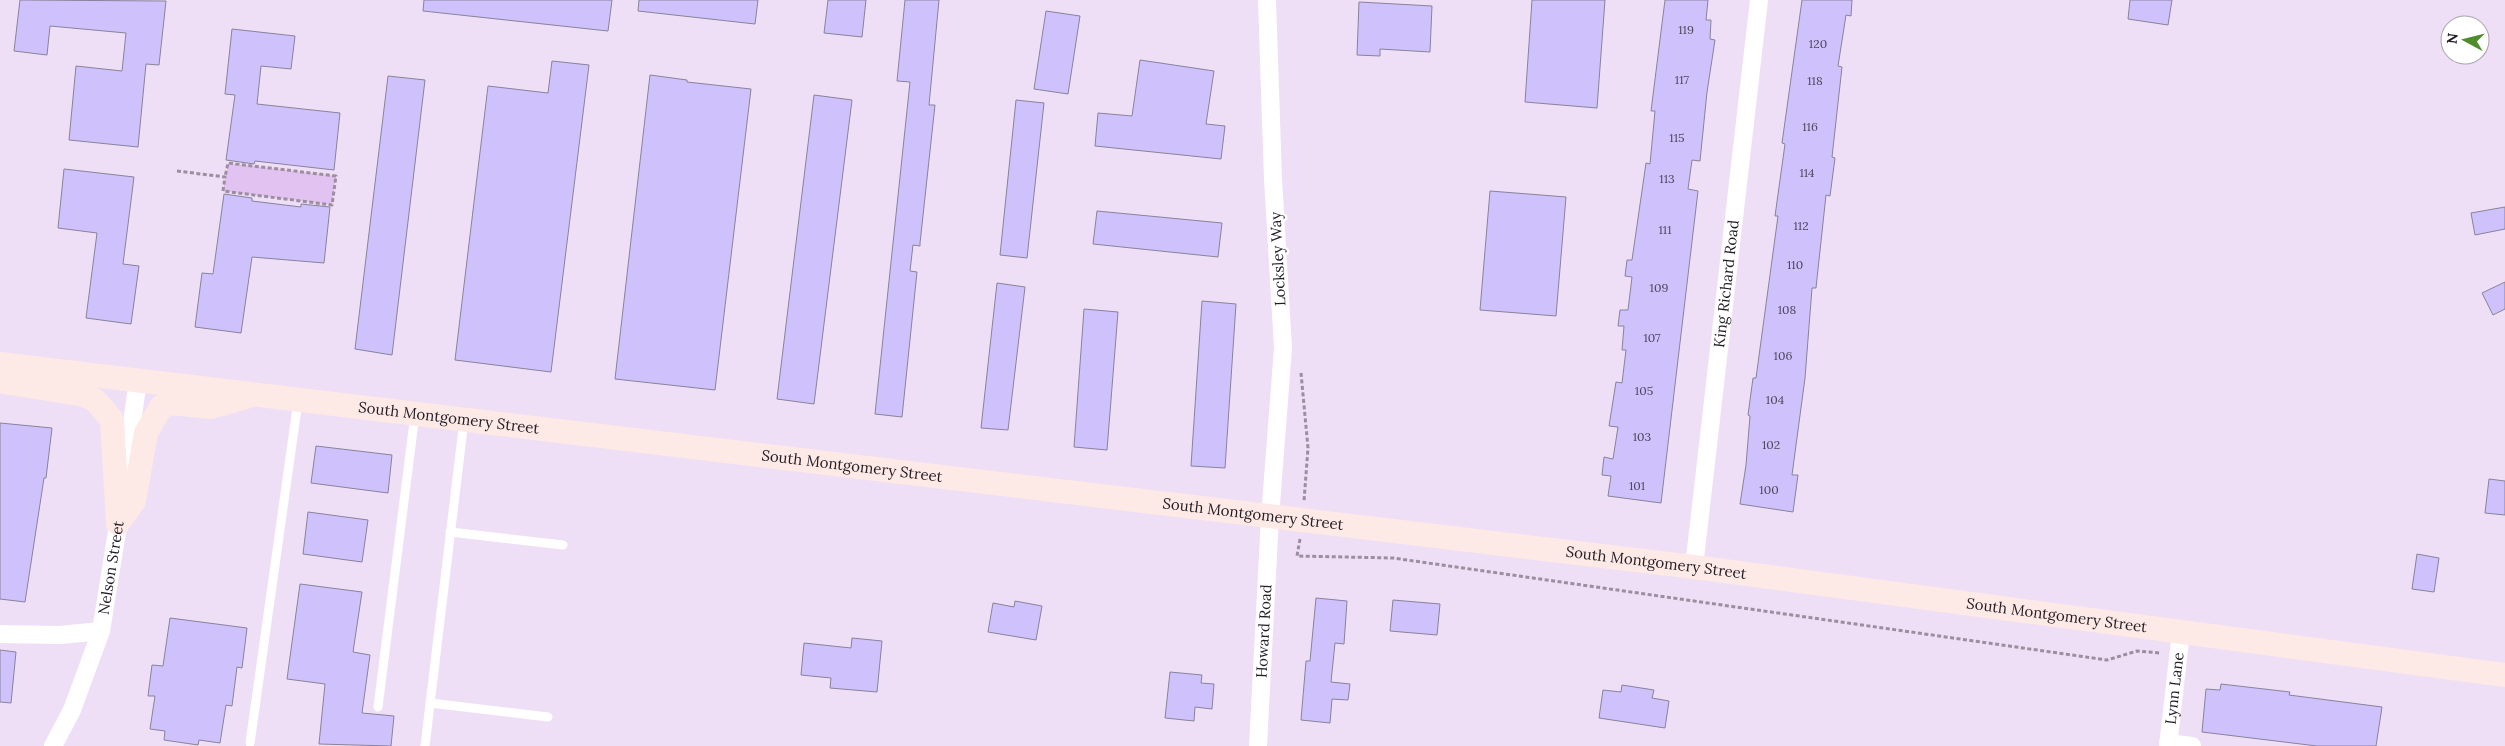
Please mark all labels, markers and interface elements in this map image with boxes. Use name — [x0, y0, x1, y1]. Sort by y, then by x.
north arrow — [2440, 15, 2490, 65]
house number: 119 — [1678, 22, 1694, 37]
text: N — [2443, 32, 2462, 45]
house number: 120 — [1809, 36, 1827, 51]
house number: 117 — [1675, 72, 1690, 87]
house number: 118 — [1807, 73, 1823, 88]
house number: 116 — [1802, 119, 1818, 134]
house number: 115 — [1669, 130, 1685, 145]
house number: 114 — [1799, 165, 1815, 180]
house number: 113 — [1659, 171, 1675, 186]
street label: Locksley Way — [1266, 211, 1289, 307]
house number: 112 — [1793, 218, 1809, 233]
street label: King Richard Road — [1709, 219, 1743, 349]
house number: 111 — [1658, 222, 1672, 237]
house number: 110 — [1787, 257, 1803, 272]
house number: 109 — [1650, 280, 1668, 295]
house number: 108 — [1778, 302, 1797, 317]
house number: 107 — [1643, 330, 1661, 345]
house number: 106 — [1774, 348, 1792, 363]
house number: 105 — [1635, 383, 1653, 398]
house number: 104 — [1766, 392, 1785, 407]
street label: South Montgomery Street — [357, 397, 541, 438]
house number: 103 — [1633, 429, 1652, 444]
house number: 102 — [1762, 437, 1780, 452]
street label: South Montgomery Street — [760, 445, 944, 486]
house number: 101 — [1629, 478, 1645, 493]
house number: 100 — [1759, 482, 1779, 497]
street label: South Montgomery Street — [1162, 493, 1345, 534]
street label: Nelson Street — [94, 519, 128, 616]
street label: South Montgomery Street — [1565, 542, 1748, 583]
street label: Howard Road — [1252, 584, 1275, 678]
street label: South Montgomery Street — [1965, 593, 2148, 636]
street label: Lynn Lane — [2161, 651, 2188, 725]

